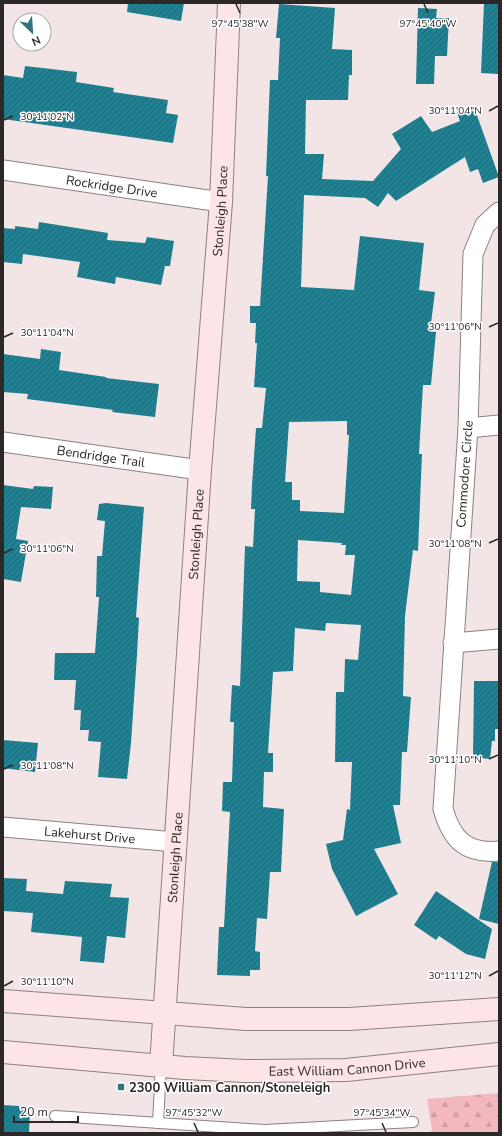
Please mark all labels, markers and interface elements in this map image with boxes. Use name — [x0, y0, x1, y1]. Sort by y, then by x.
north arrow — [12, 12, 52, 52]
text: 97°45'38"W — [212, 17, 268, 31]
text: 97°45'40"W — [400, 17, 456, 31]
text: N — [29, 32, 43, 49]
text: 30°11'04"N — [428, 104, 482, 118]
text: 30°11'02"N — [20, 110, 74, 124]
street label: Stonleigh Place — [209, 165, 232, 257]
street label: Rockridge Drive — [65, 171, 159, 203]
text: 30°11'06"N — [428, 320, 482, 334]
text: 30°11'04"N — [20, 326, 74, 340]
street label: Commodore Circle — [452, 420, 478, 528]
street label: Bendridge Trail — [56, 442, 146, 472]
street label: Stonleigh Place — [185, 488, 209, 580]
text: 30°11'08"N — [428, 537, 482, 551]
text: 30°11'06"N — [20, 542, 74, 556]
text: 30°11'10"N — [428, 753, 482, 767]
text: 30°11'08"N — [20, 759, 74, 773]
street label: Stonleigh Place — [164, 811, 188, 904]
street label: Lakehurst Drive — [43, 823, 136, 848]
text: 30°11'12"N — [428, 969, 482, 983]
text: 30°11'10"N — [20, 975, 74, 989]
street label: East William Cannon Drive — [269, 1054, 426, 1081]
place label: 2300 William Cannon/Stoneleigh — [129, 1079, 330, 1097]
marker: 2300 William Cannon/Stoneleigh — [116, 1082, 126, 1092]
scale bar — [14, 1098, 78, 1124]
text: 20 m — [20, 1104, 48, 1120]
text: 97°45'32"W — [166, 1106, 222, 1120]
text: 97°45'34"W — [354, 1106, 410, 1120]

